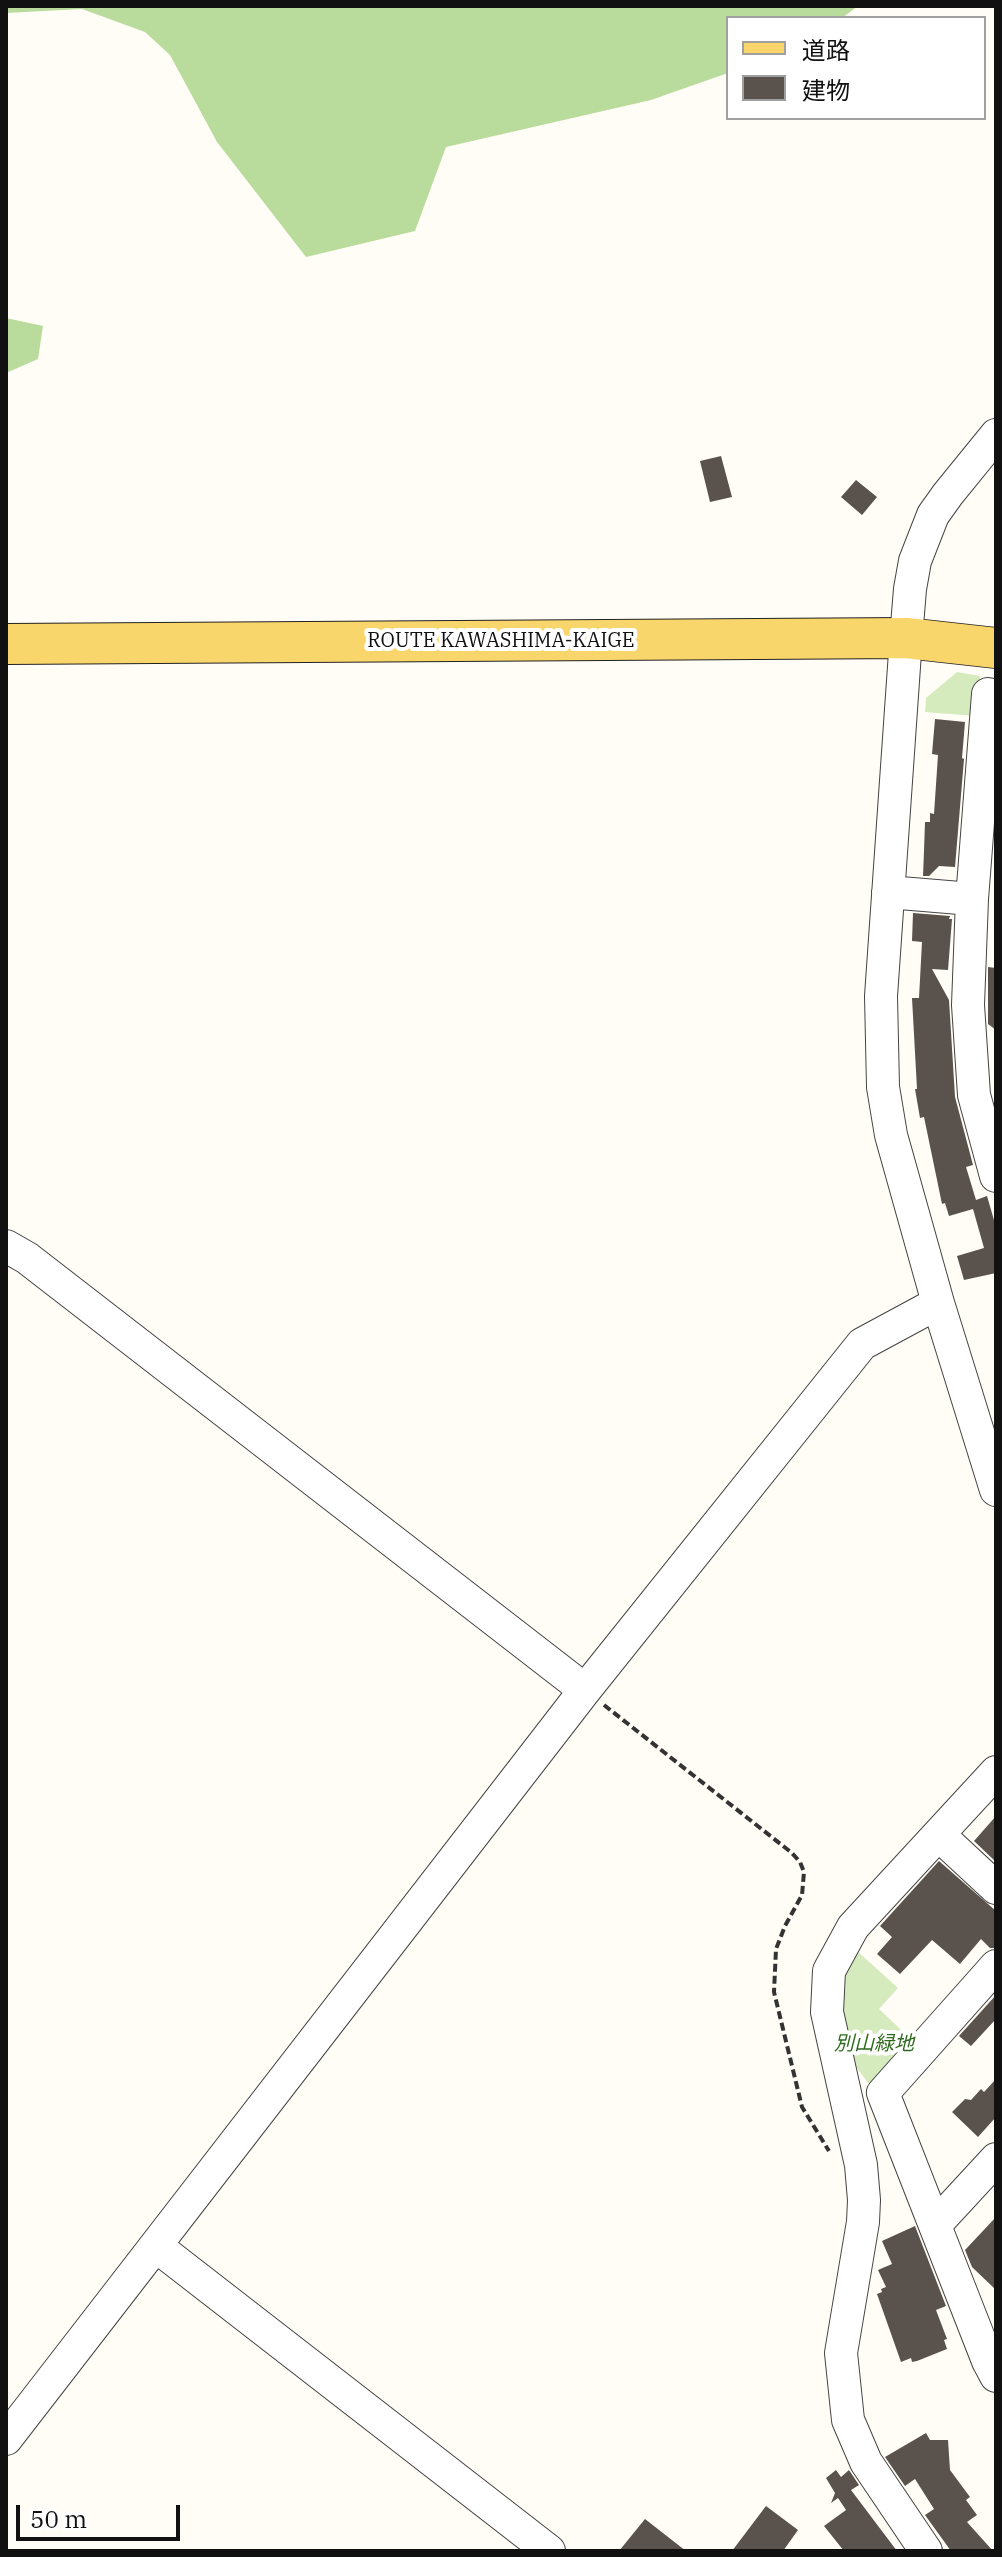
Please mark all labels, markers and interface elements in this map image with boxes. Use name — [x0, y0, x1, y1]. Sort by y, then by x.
legend — [726, 16, 986, 120]
text: 道路 — [802, 34, 850, 66]
text: 建物 — [802, 74, 850, 106]
street label: ROUTE KAWASHIMA-KAIGE — [367, 629, 635, 653]
park label: 別山緑地 — [834, 2032, 914, 2056]
scale bar — [20, 2489, 184, 2539]
text: 50 m — [30, 2503, 87, 2535]

